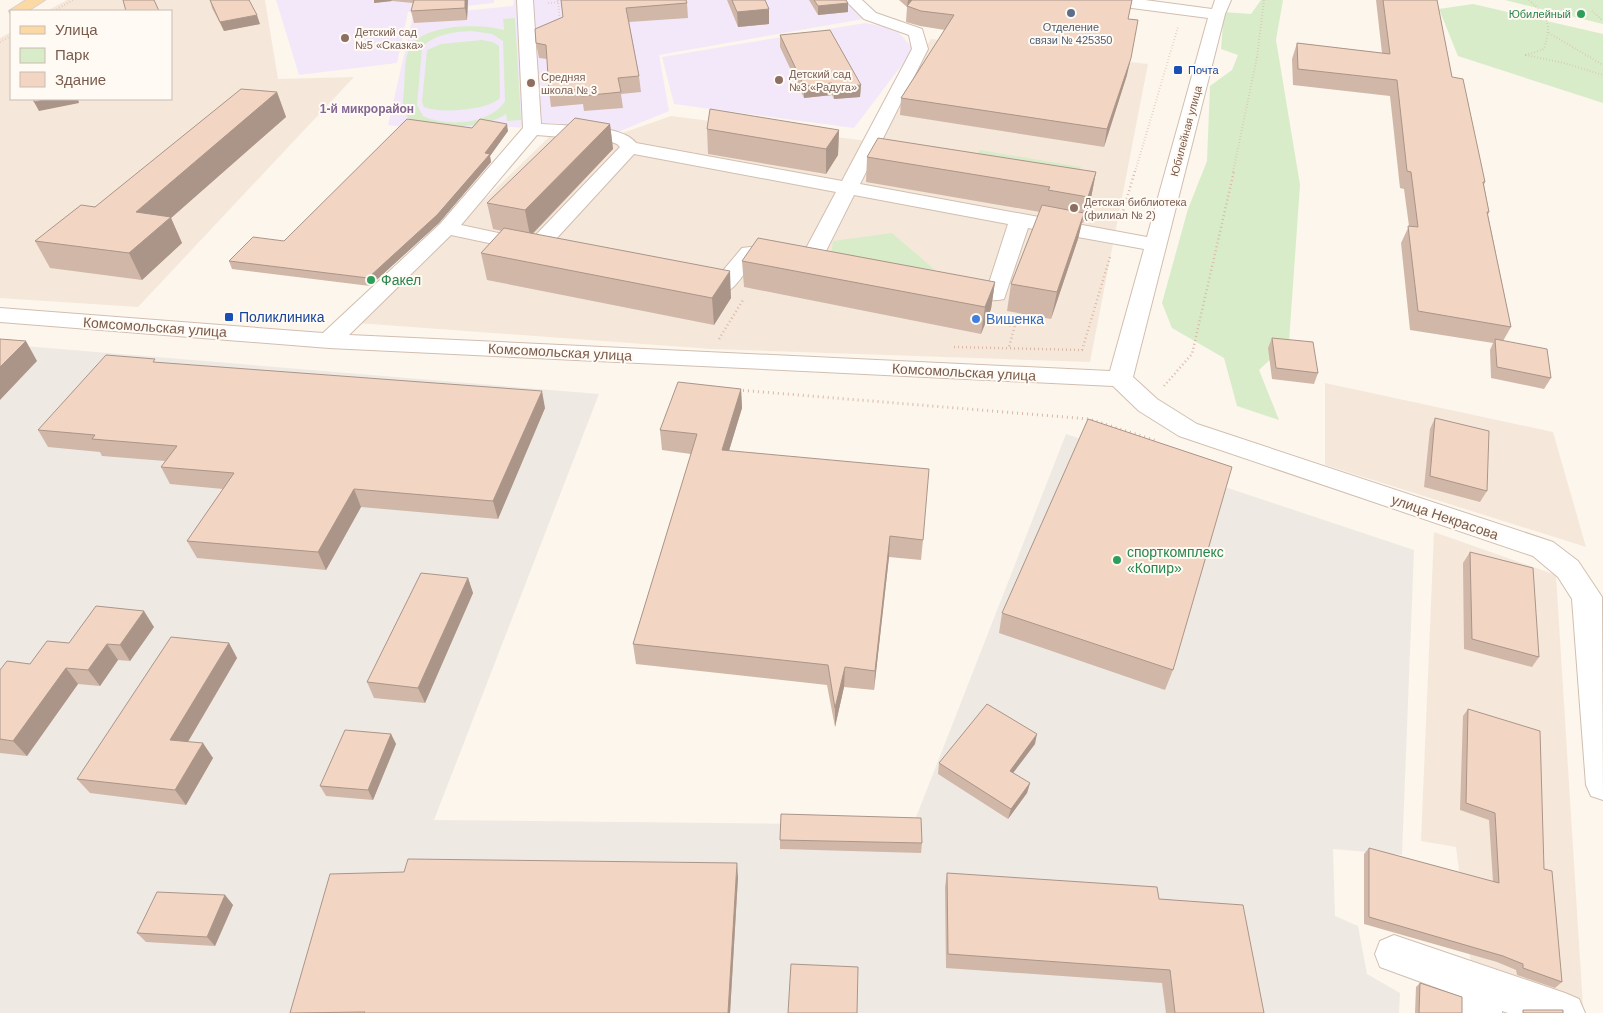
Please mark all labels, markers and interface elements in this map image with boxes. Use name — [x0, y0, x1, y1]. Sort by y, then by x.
marker: Отделение связи № 425350 — [1065, 7, 1077, 19]
place label: Юбилейный — [1509, 8, 1571, 20]
marker: Юбилейный — [1575, 8, 1587, 20]
legend — [10, 10, 172, 100]
text: Улица — [55, 21, 98, 38]
place label: Отделение связи № 425350 — [1030, 21, 1112, 46]
place label: Детский сад №5 «Сказка» — [355, 26, 423, 51]
marker: Детский сад №5 «Сказка» — [339, 32, 351, 44]
text: Парк — [55, 46, 89, 63]
marker: Почта — [1172, 64, 1184, 76]
place label: Почта — [1188, 64, 1219, 76]
place label: Детский сад №3 «Радуга» — [789, 68, 857, 93]
text: Здание — [55, 71, 106, 88]
place label: Средняя школа № 3 — [541, 71, 597, 96]
marker: Детский сад №3 «Радуга» — [773, 74, 785, 86]
marker: Средняя школа № 3 — [525, 77, 537, 89]
street label: Юбилейная улица — [1168, 83, 1204, 178]
district label: 1-й микрорайон — [320, 102, 414, 116]
place label: Детская библиотека (филиал № 2) — [1084, 196, 1188, 221]
marker: Детская библиотека (филиал № 2) — [1068, 202, 1080, 214]
place label: Факел — [381, 272, 421, 288]
marker: Факел — [365, 274, 377, 286]
place label: Поликлиника — [239, 309, 325, 325]
marker: Поликлиника — [223, 311, 235, 323]
place label: Вишенка — [986, 311, 1044, 327]
marker: Вишенка — [970, 313, 982, 325]
street label: Комсомольская улица — [82, 314, 228, 340]
street label: Комсомольская улица — [488, 340, 633, 364]
street label: Комсомольская улица — [892, 360, 1037, 384]
street label: улица Некрасова — [1389, 491, 1501, 543]
place label: спорткомплекс «Копир» — [1127, 544, 1224, 576]
marker: спорткомплекс «Копир» — [1111, 554, 1123, 566]

